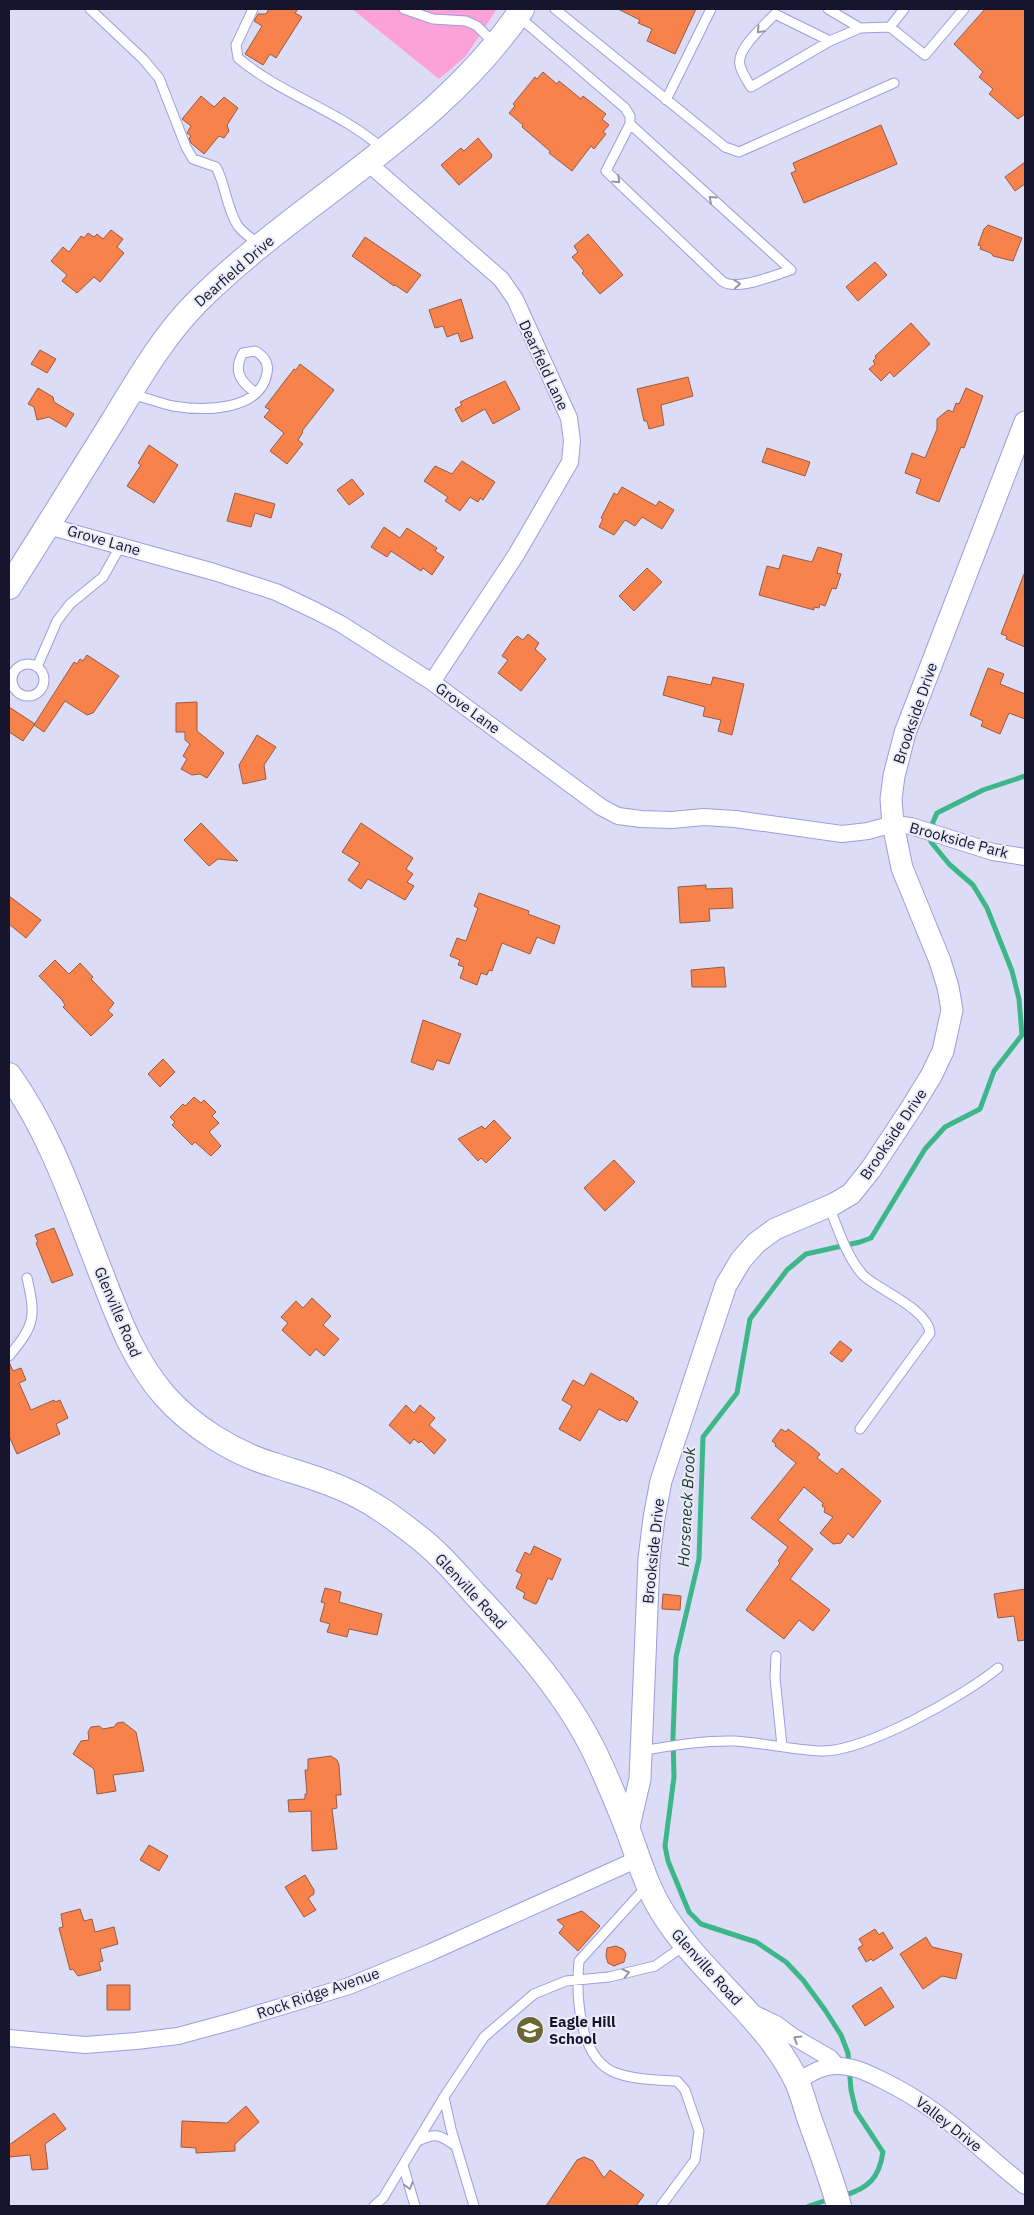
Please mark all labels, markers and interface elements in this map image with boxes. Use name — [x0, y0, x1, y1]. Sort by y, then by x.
one-way arrow — [757, 25, 766, 34]
one-way arrow — [611, 174, 620, 183]
one-way arrow — [709, 195, 718, 204]
street label: Dearfield Drive — [190, 231, 278, 311]
one-way arrow — [734, 279, 742, 290]
street label: Dearfield Lane — [515, 317, 573, 413]
street label: Grove Lane — [65, 520, 143, 560]
street label: Brookside Drive — [889, 660, 941, 766]
street label: Grove Lane — [432, 678, 504, 738]
street label: Brookside Park — [907, 818, 1011, 862]
street label: Brookside Drive — [855, 1085, 931, 1183]
street label: Glenville Road — [90, 1264, 146, 1360]
water label: Horseneck Brook — [673, 1446, 699, 1567]
street label: Brookside Drive — [638, 1497, 668, 1605]
street label: Glenville Road — [431, 1549, 511, 1633]
street label: Glenville Road — [668, 1925, 746, 2009]
street label: Rock Ridge Avenue — [254, 1963, 382, 2023]
one-way arrow — [621, 1968, 630, 1979]
place label: Eagle Hill School — [549, 2012, 616, 2048]
school or university icon: Eagle Hill School — [515, 2015, 545, 2045]
one-way arrow — [793, 2035, 802, 2045]
street label: Valley Drive — [912, 2092, 986, 2156]
one-way arrow — [403, 2181, 413, 2189]

